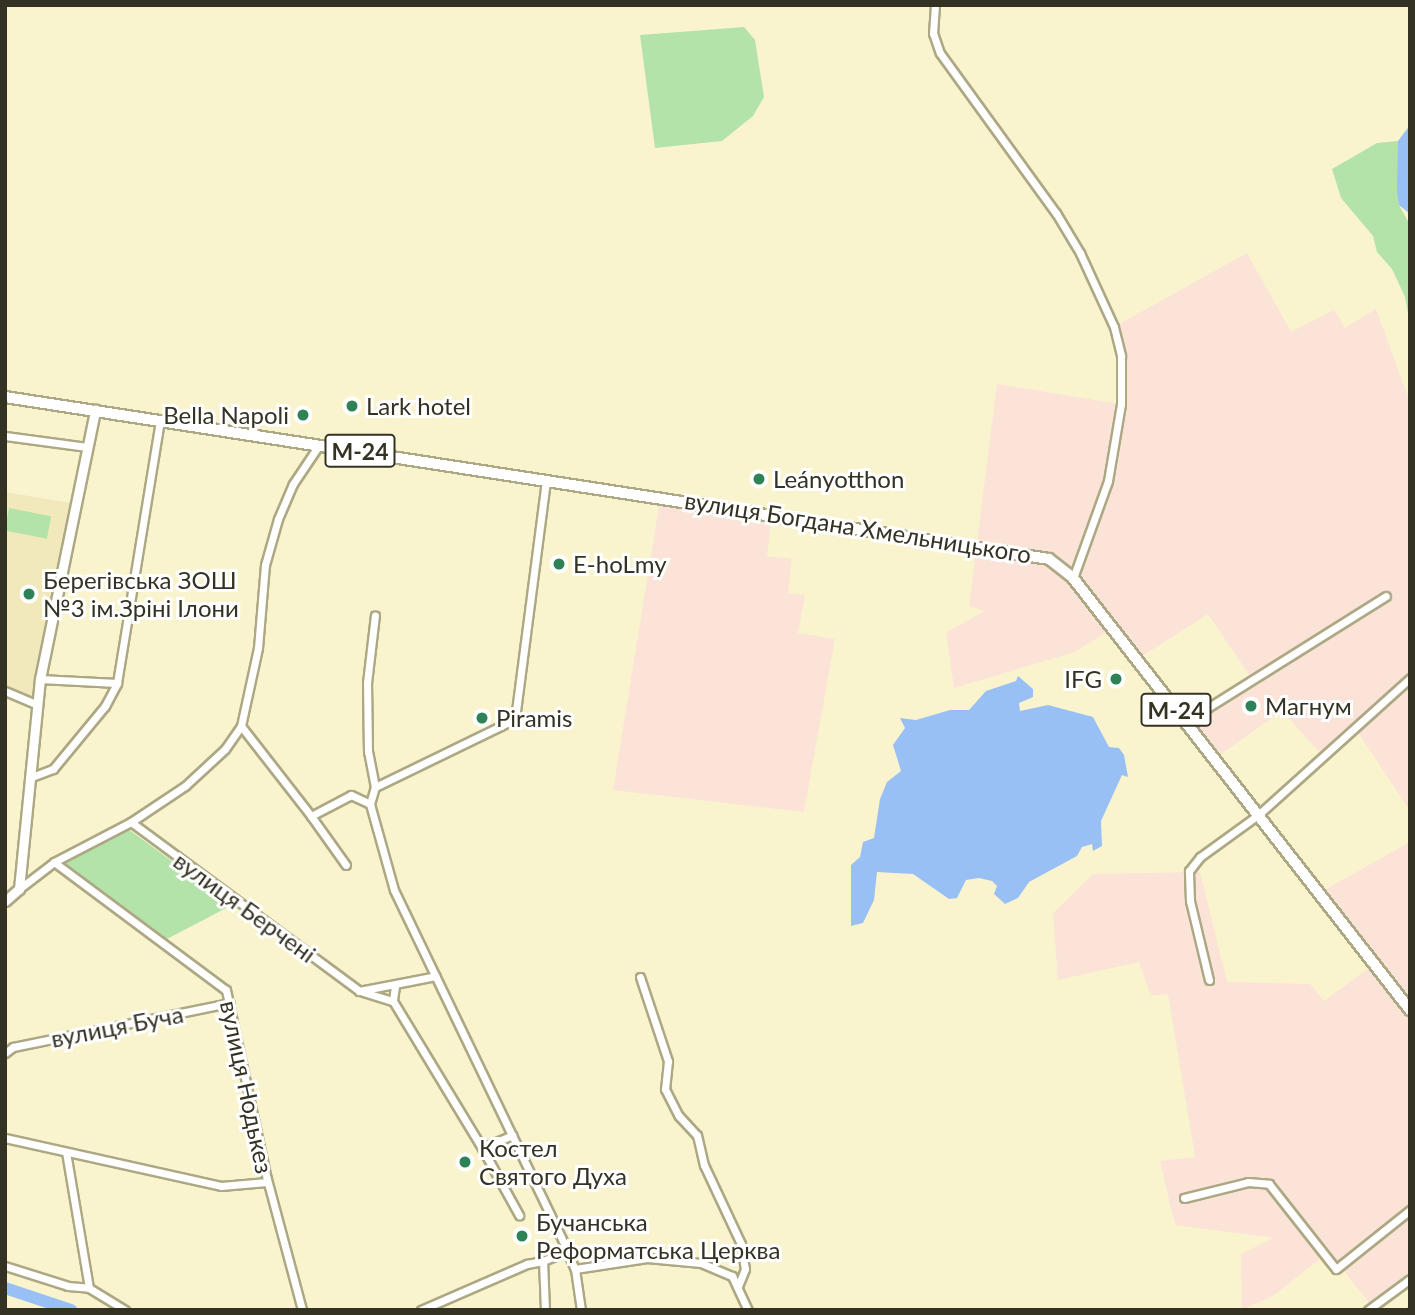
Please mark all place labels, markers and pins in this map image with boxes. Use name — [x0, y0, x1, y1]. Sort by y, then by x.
place label: Lark hotel — [366, 392, 471, 420]
marker: Lark hotel — [344, 398, 360, 414]
place label: Bella Napoli — [163, 401, 289, 429]
marker: Bella Napoli — [295, 407, 311, 423]
place label: Leányotthon — [773, 465, 904, 493]
marker: Leányotthon — [751, 471, 767, 487]
place label: E-hoLmy — [573, 550, 667, 578]
marker: E-hoLmy — [551, 556, 567, 572]
place label: Берегівська ЗОШ №3 ім.Зріні Ілони — [43, 566, 239, 622]
marker: Берегівська ЗОШ №3 ім.Зріні Ілони — [21, 586, 37, 602]
place label: IFG — [1064, 665, 1102, 693]
marker: IFG — [1108, 671, 1124, 687]
place label: Магнум — [1265, 692, 1352, 720]
marker: Магнум — [1243, 698, 1259, 714]
place label: Piramis — [496, 704, 572, 732]
marker: Piramis — [474, 710, 490, 726]
place label: Костел Святого Духа — [479, 1134, 627, 1190]
marker: Костел Святого Духа — [457, 1154, 473, 1170]
place label: Бучанська Реформатська Церква — [536, 1208, 780, 1264]
marker: Бучанська Реформатська Церква — [514, 1228, 530, 1244]

